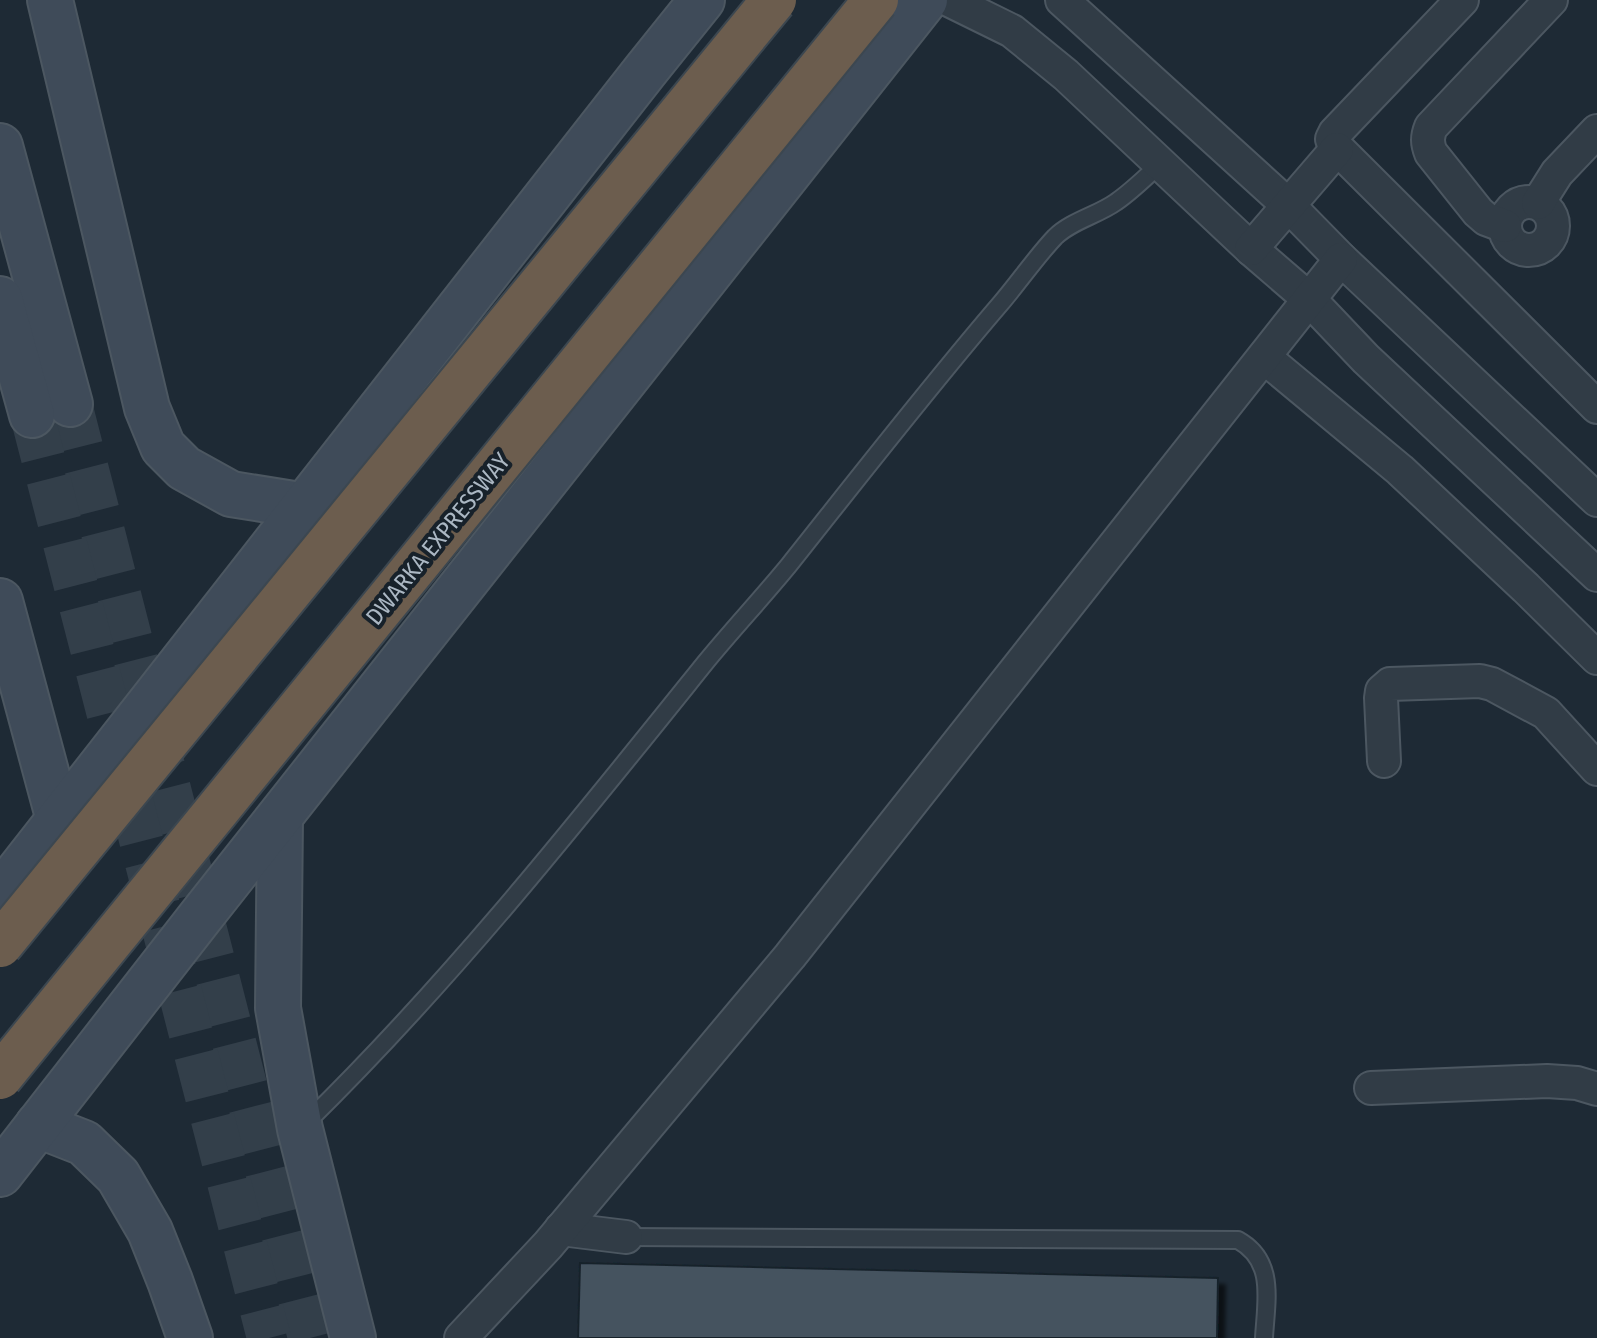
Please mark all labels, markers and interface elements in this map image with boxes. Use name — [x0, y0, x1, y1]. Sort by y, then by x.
street label: DWARKA EXPRESSWAY — [360, 447, 516, 631]

